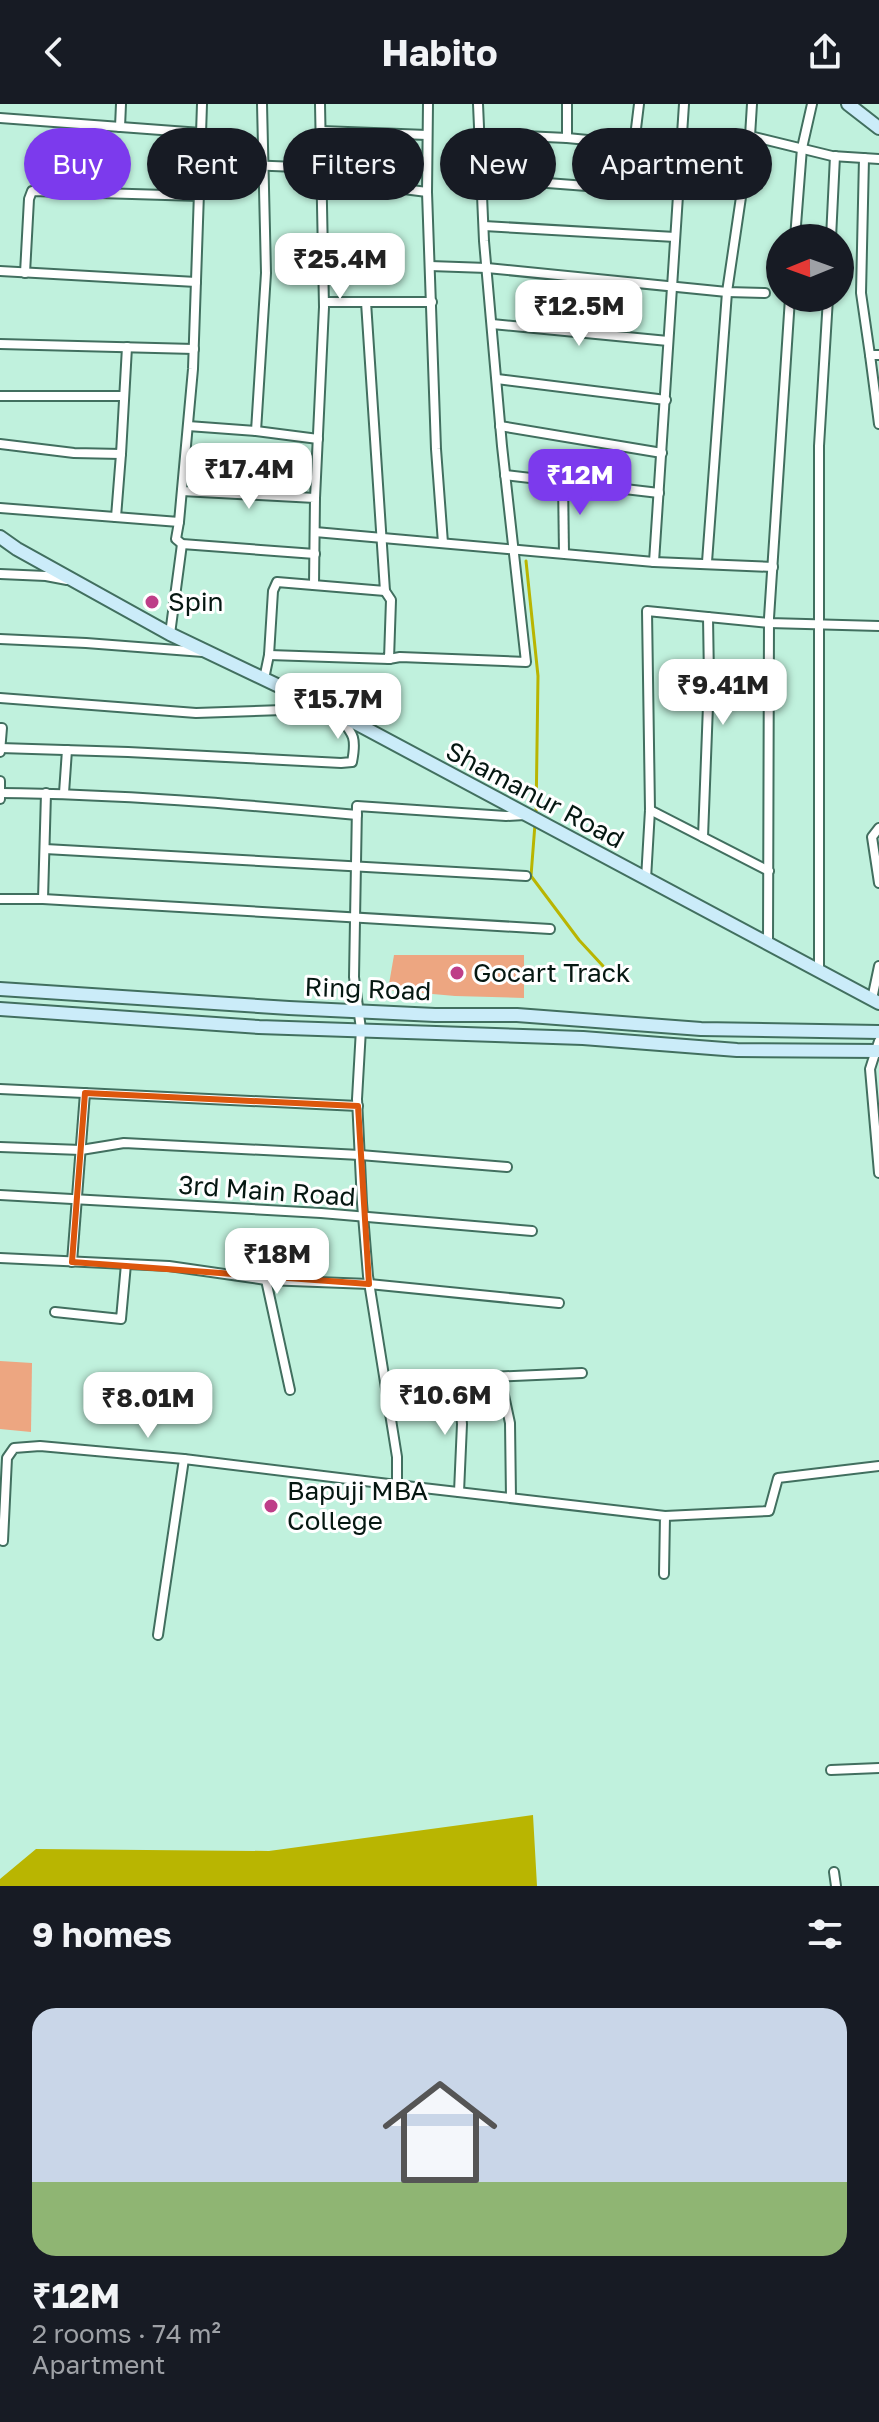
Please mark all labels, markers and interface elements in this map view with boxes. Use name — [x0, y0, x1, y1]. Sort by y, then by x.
icon: back — [32, 30, 76, 74]
icon: share — [803, 30, 847, 74]
text: Habito — [381, 31, 498, 74]
chip: Buy — [24, 128, 131, 200]
chip: Rent — [147, 128, 267, 200]
chip: Filters — [283, 128, 424, 200]
chip: New — [440, 128, 556, 200]
chip: Apartment — [572, 128, 772, 200]
north arrow — [766, 224, 854, 312]
map controls — [766, 224, 854, 312]
pin: ₹25.4M — [275, 233, 405, 301]
text: ₹25.4M — [293, 243, 387, 274]
pin: ₹12.5M — [514, 280, 644, 348]
text: ₹12.5M — [533, 290, 625, 321]
pin: ₹17.4M — [184, 443, 314, 511]
pin: ₹12M — [533, 449, 627, 517]
text: ₹17.4M — [204, 453, 294, 484]
text: ₹12M — [546, 459, 614, 490]
place label: Spin — [168, 586, 224, 617]
marker: Spin — [143, 593, 161, 611]
pin: ₹9.41M — [658, 659, 788, 727]
text: ₹9.41M — [677, 669, 769, 700]
pin: ₹15.7M — [273, 673, 403, 741]
text: ₹15.7M — [293, 683, 383, 714]
street label: Shamanur Road — [441, 735, 630, 855]
place label: Gocart Track — [473, 957, 631, 988]
marker: Gocart Track — [448, 964, 466, 982]
street label: Ring Road — [304, 971, 432, 1006]
street label: 3rd Main Road — [177, 1169, 357, 1212]
pin: ₹18M — [230, 1228, 324, 1296]
text: ₹18M — [243, 1238, 311, 1269]
pin: ₹10.6M — [380, 1369, 510, 1437]
pin: ₹8.01M — [83, 1372, 213, 1440]
text: ₹10.6M — [398, 1379, 492, 1410]
text: ₹8.01M — [101, 1382, 195, 1413]
place label: Bapuji MBA College — [287, 1475, 428, 1536]
marker: Bapuji MBA College — [262, 1497, 280, 1515]
icon: filters — [803, 1912, 847, 1956]
text: 9 homes — [32, 1914, 172, 1954]
icon: home — [368, 2060, 512, 2204]
text: ₹12M — [32, 2275, 120, 2315]
text: 2 rooms · 74 m² — [32, 2318, 221, 2349]
text: Apartment — [32, 2349, 165, 2380]

